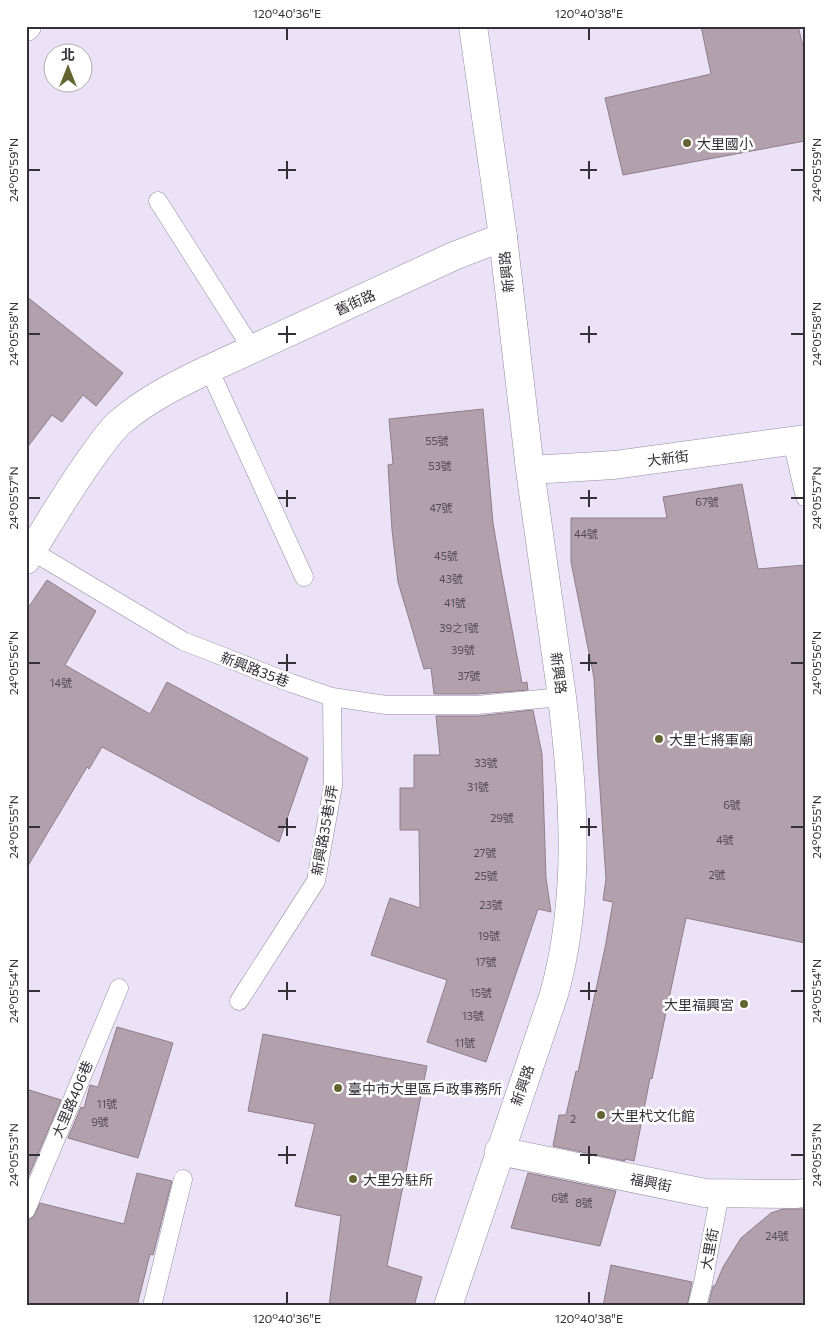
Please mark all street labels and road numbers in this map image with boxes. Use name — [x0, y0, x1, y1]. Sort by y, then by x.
street label: 新興路 — [495, 250, 517, 294]
street label: 舊街路 — [332, 286, 378, 318]
street label: 大新街 — [646, 447, 690, 469]
street label: 新興路35巷 — [218, 648, 292, 690]
street label: 新興路 — [548, 651, 570, 695]
street label: 新興路35巷1弄 — [308, 783, 340, 877]
street label: 大里路406巷 — [48, 1058, 96, 1140]
street label: 新興路 — [507, 1062, 537, 1108]
street label: 福興街 — [629, 1170, 673, 1194]
street label: 大里街 — [697, 1227, 721, 1271]

